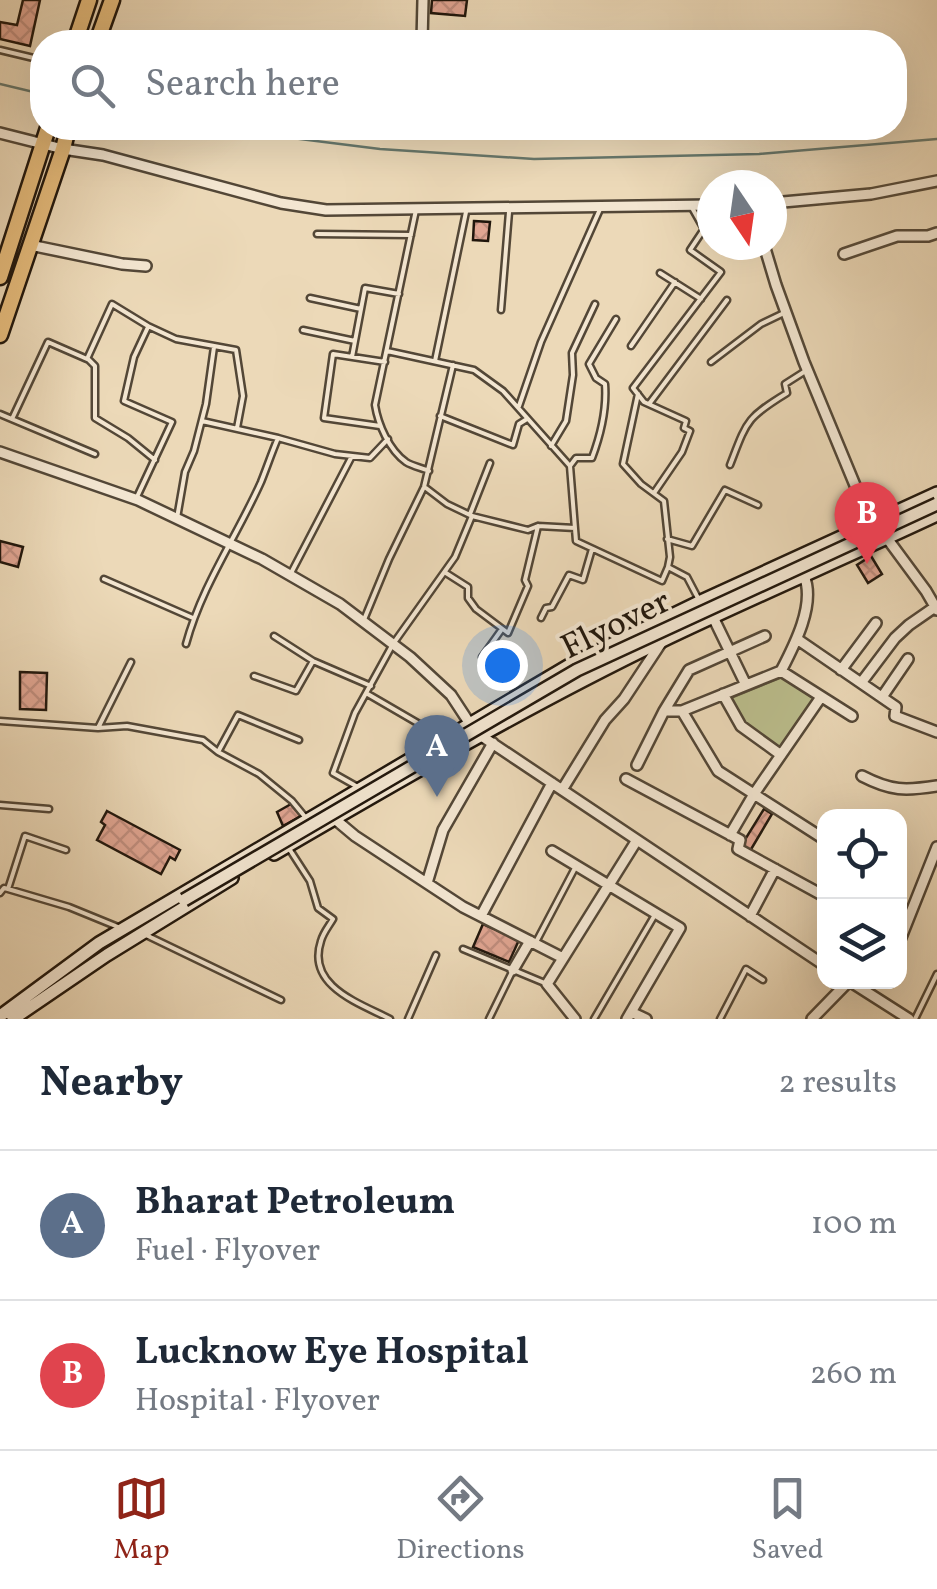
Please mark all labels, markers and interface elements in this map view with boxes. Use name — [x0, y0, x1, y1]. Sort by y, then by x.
search box — [30, 30, 907, 140]
icon: search — [65, 58, 120, 113]
text: Search here — [145, 59, 340, 112]
north arrow — [697, 170, 787, 260]
pin: B — [834, 482, 900, 564]
street label: Flyover — [554, 579, 679, 673]
your location — [477, 640, 528, 691]
pin: A — [404, 714, 470, 797]
map controls — [817, 809, 907, 989]
button: locate — [817, 809, 907, 899]
button: layers — [817, 899, 907, 989]
text: Nearby — [40, 1055, 183, 1114]
text: 2 results — [779, 1062, 897, 1106]
text: Bharat Petroleum — [135, 1177, 455, 1230]
text: A — [61, 1203, 84, 1247]
text: 100 m — [811, 1203, 897, 1247]
text: Fuel · Flyover — [135, 1230, 320, 1274]
text: Lucknow Eye Hospital — [135, 1327, 529, 1380]
text: B — [62, 1353, 83, 1397]
text: 260 m — [810, 1353, 897, 1397]
text: Hospital · Flyover — [135, 1380, 380, 1424]
tab: Map — [113, 1471, 169, 1570]
tab: Directions — [396, 1471, 525, 1570]
tab: Saved — [751, 1471, 824, 1570]

